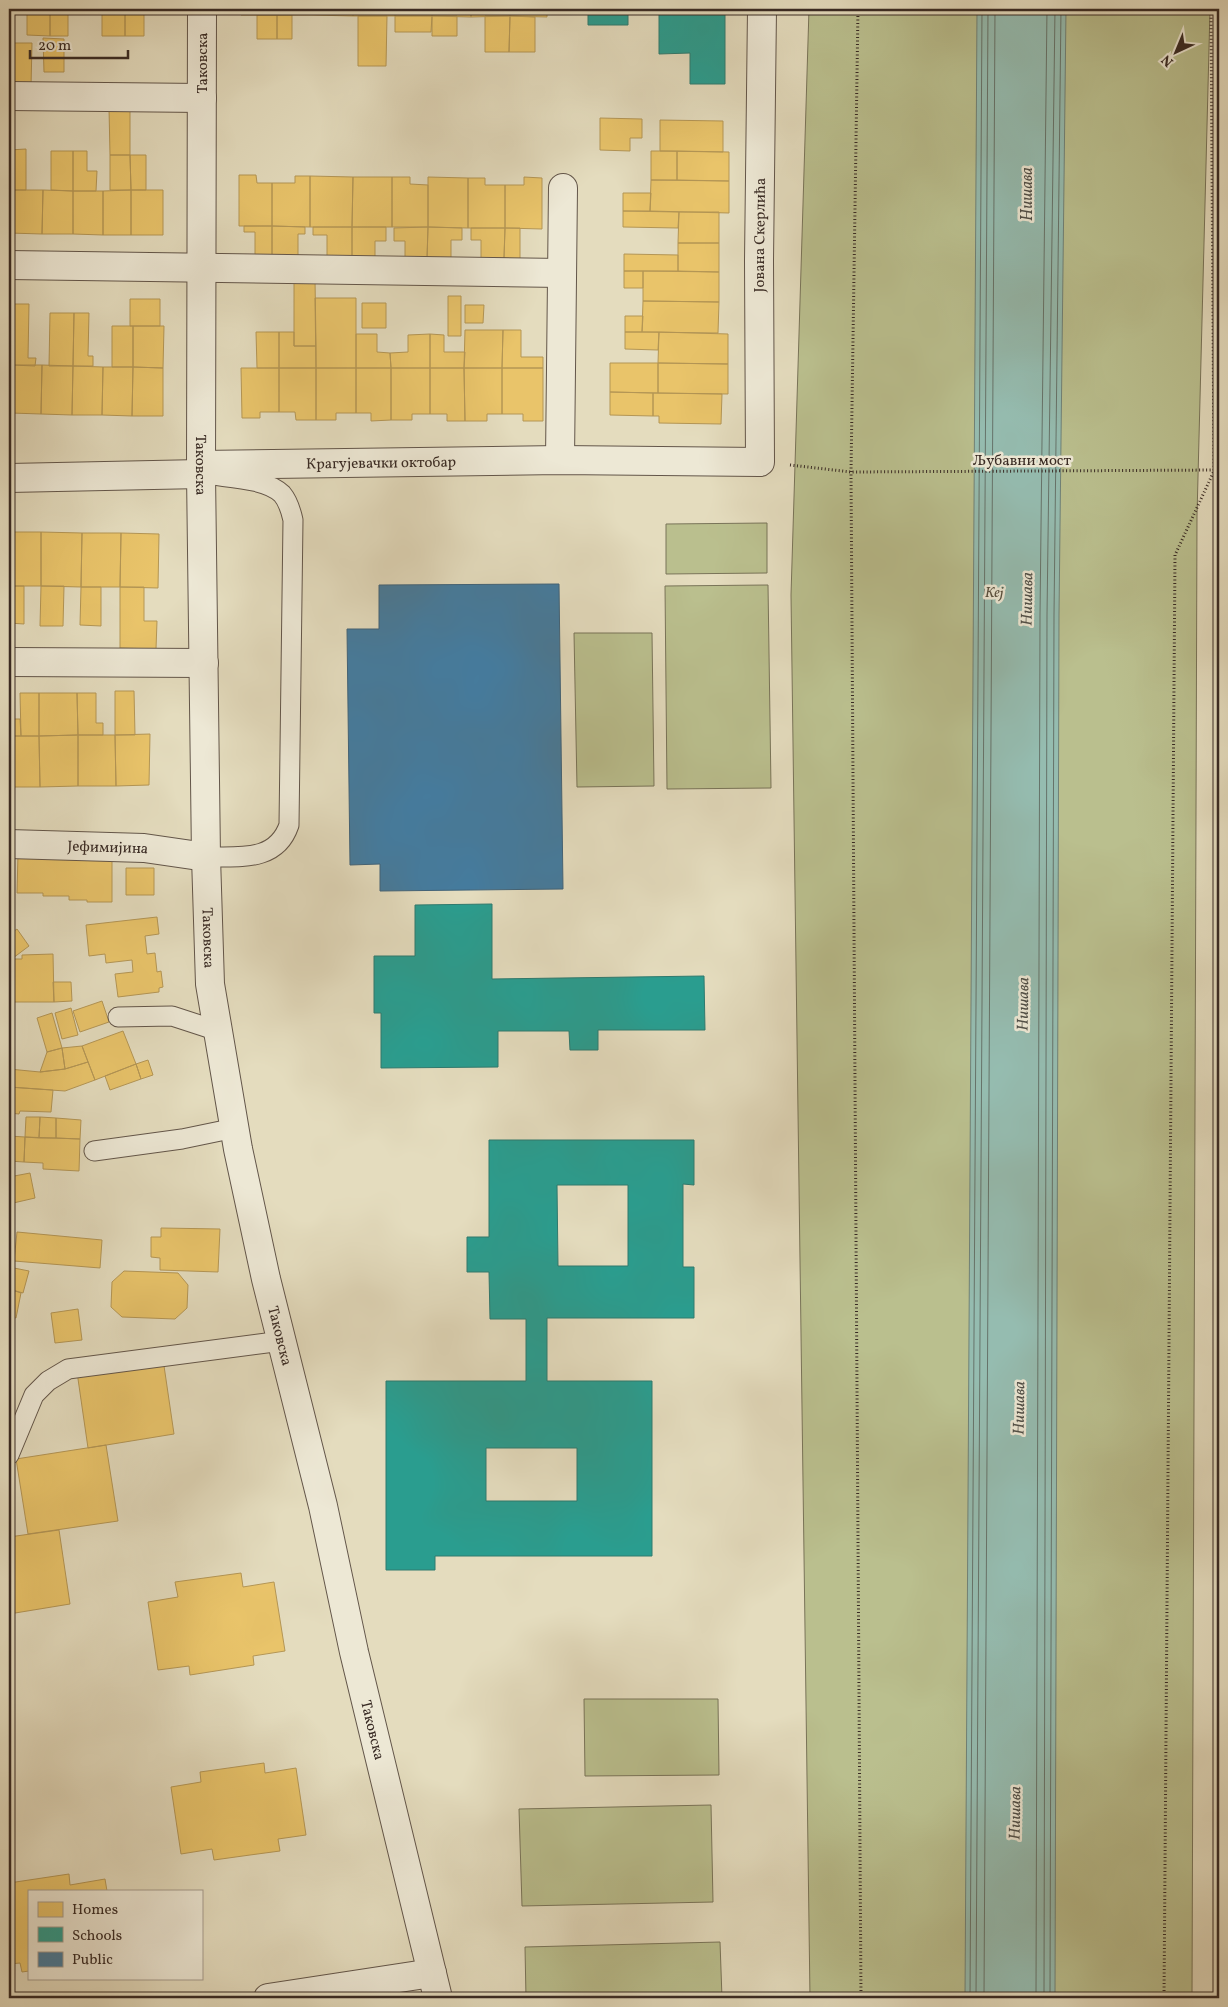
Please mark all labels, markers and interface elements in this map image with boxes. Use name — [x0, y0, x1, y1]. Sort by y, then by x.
scale bar — [30, 28, 128, 60]
north arrow — [1150, 28, 1200, 78]
street label: Таковска — [193, 33, 214, 93]
text: 20 m — [38, 36, 71, 57]
text: N — [1158, 50, 1178, 71]
water label: Нишава — [1017, 167, 1039, 221]
street label: Јована Скерлића — [750, 178, 772, 292]
street label: Таковска — [189, 434, 210, 496]
street label: Љубавни мост — [973, 451, 1072, 472]
street label: Крагујевачки октобар — [306, 452, 456, 476]
water label: Нишава — [1017, 571, 1039, 626]
park label: Кеј — [985, 583, 1004, 604]
street label: Јефимијина — [67, 837, 150, 861]
street label: Таковска — [196, 907, 219, 969]
water label: Нишава — [1013, 976, 1035, 1031]
street label: Таковска — [261, 1304, 296, 1368]
water label: Нишава — [1009, 1380, 1031, 1435]
street label: Таковска — [354, 1698, 389, 1762]
water label: Нишава — [1005, 1785, 1027, 1840]
legend — [28, 1890, 202, 1980]
text: Homes — [72, 1900, 118, 1921]
text: Schools — [72, 1926, 122, 1947]
text: Public — [72, 1950, 113, 1971]

